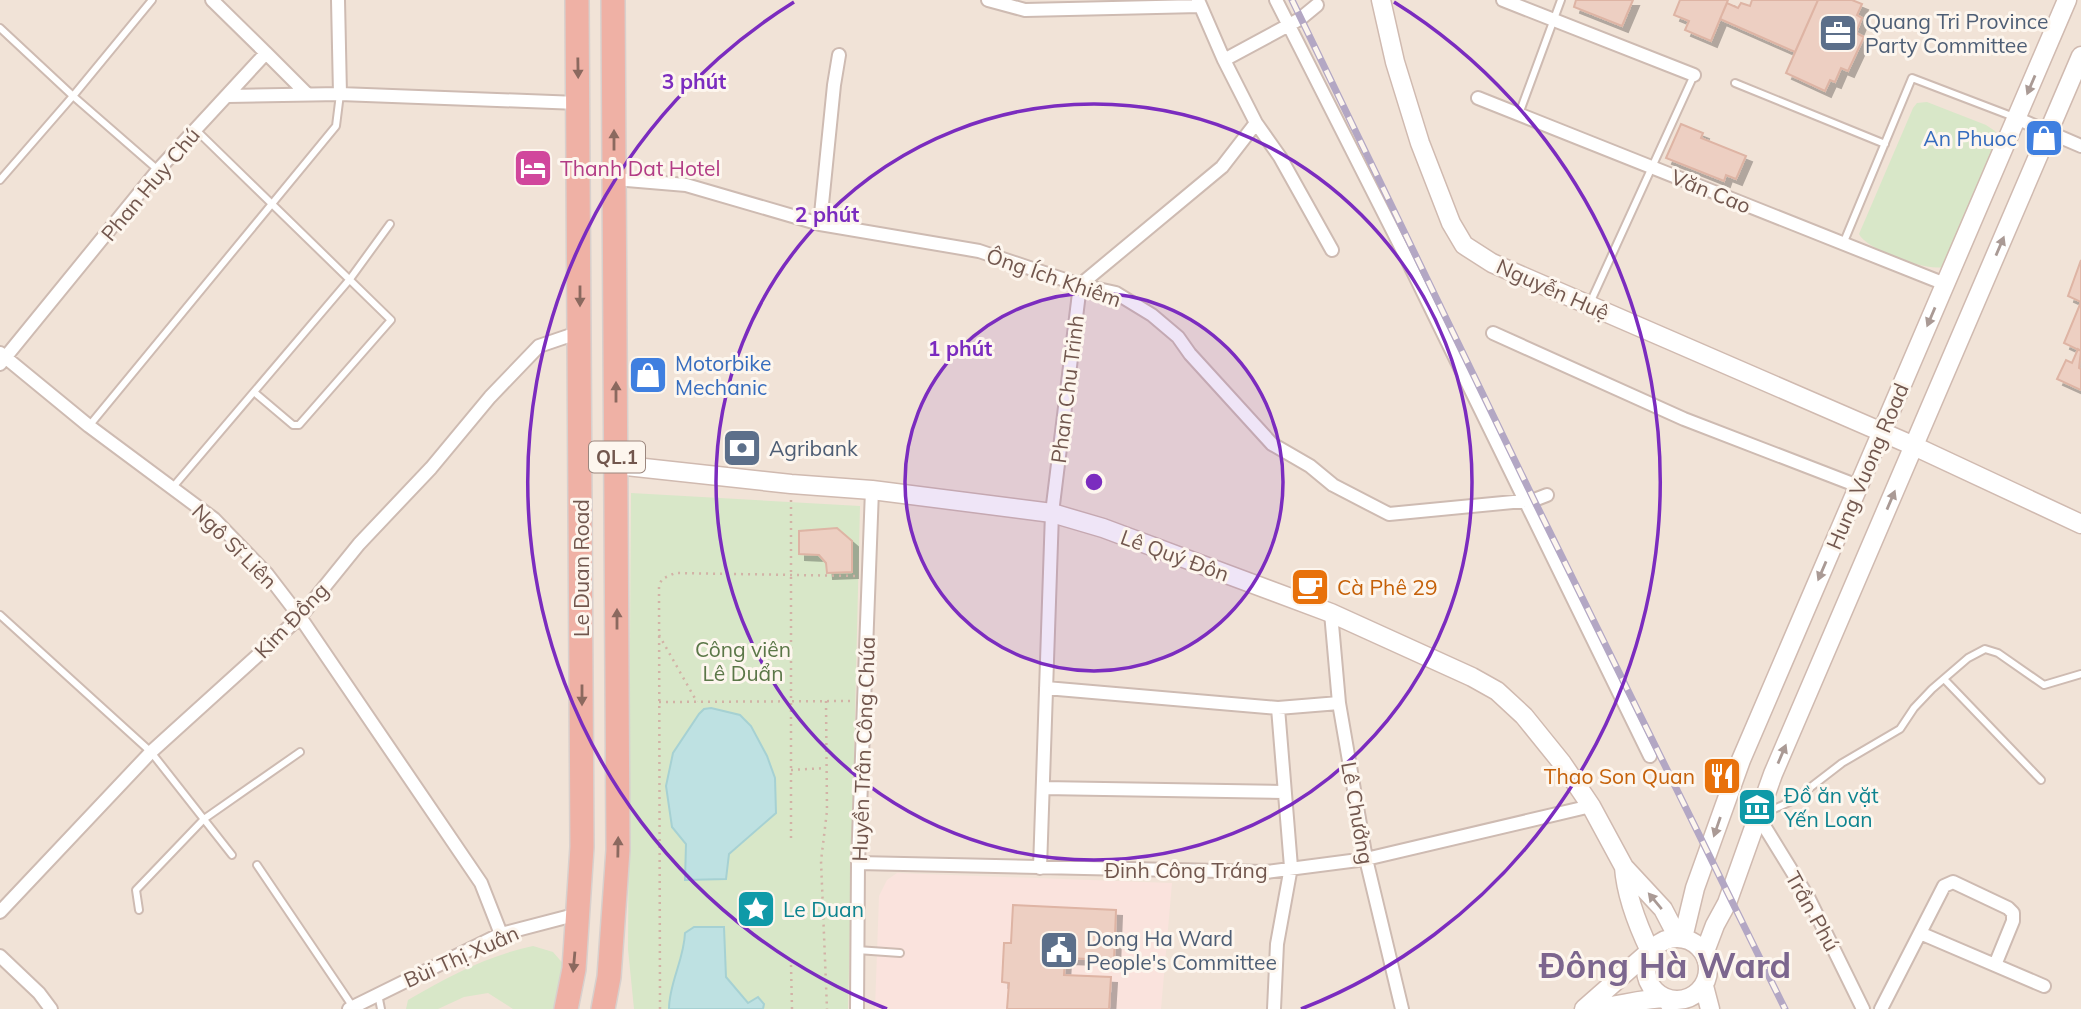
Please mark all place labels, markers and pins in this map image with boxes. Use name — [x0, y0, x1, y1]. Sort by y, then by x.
place label: Quang Tri Province Party Committee — [1865, 8, 2048, 58]
office icon: Quang Tri Province Party Committee — [1817, 12, 1859, 54]
shop icon: An Phuoc — [2023, 117, 2065, 159]
place label: An Phuoc — [1923, 125, 2017, 151]
hotel icon: Thanh Dat Hotel — [512, 147, 554, 189]
place label: Thanh Dat Hotel — [560, 155, 720, 181]
place label: Motorbike Mechanic — [675, 350, 771, 400]
shop icon: Motorbike Mechanic — [627, 354, 669, 396]
bank icon: Agribank — [721, 427, 763, 469]
place label: Agribank — [769, 435, 858, 461]
centre of rings — [1082, 470, 1106, 494]
cafe icon: Cà Phê 29 — [1289, 566, 1331, 608]
place label: Cà Phê 29 — [1337, 574, 1438, 600]
restaurant icon: Thao Son Quan — [1701, 755, 1743, 797]
place label: Thao Son Quan — [1544, 763, 1695, 789]
place label: Đồ ăn vặt Yến Loan — [1783, 782, 1879, 832]
museum icon: Đồ ăn vặt Yến Loan — [1736, 786, 1778, 828]
place icon: Le Duan — [735, 888, 777, 930]
place label: Le Duan — [783, 896, 864, 922]
place label: Dong Ha Ward People's Committee — [1086, 925, 1277, 975]
public building icon: Dong Ha Ward People's Committee — [1038, 929, 1080, 971]

